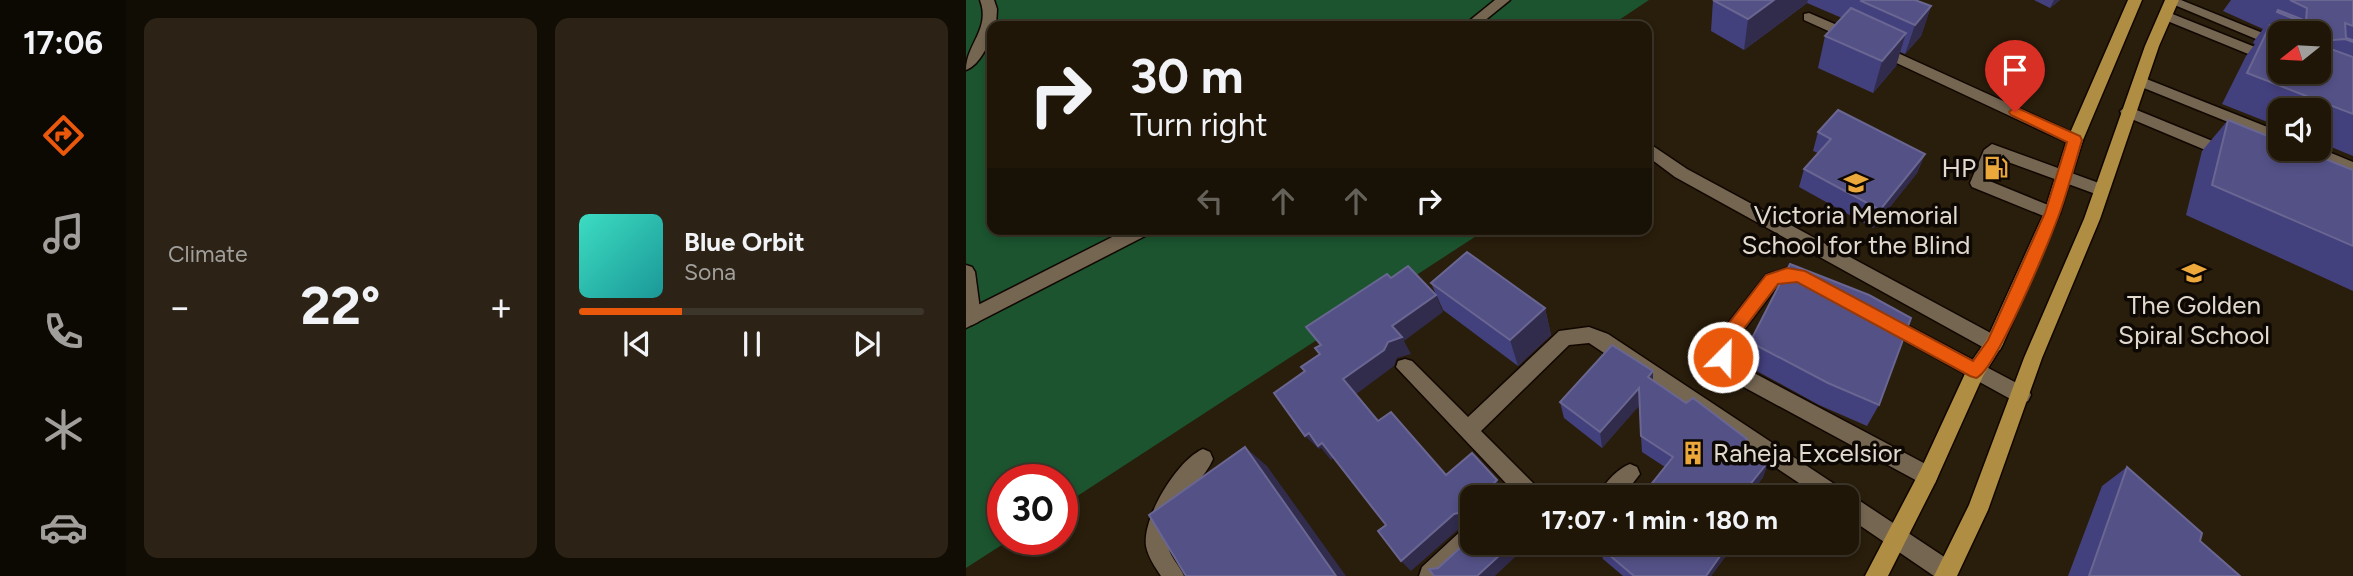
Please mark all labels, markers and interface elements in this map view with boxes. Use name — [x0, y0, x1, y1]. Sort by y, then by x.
north arrow — [2268, 21, 2331, 84]
map controls — [2268, 21, 2331, 161]
text: 17:06 — [23, 24, 103, 62]
pin — [1985, 40, 2045, 112]
text: 30 m — [1130, 46, 1243, 105]
icon: right — [1015, 49, 1106, 140]
icon: arrive — [1996, 51, 2034, 89]
button: sound — [2268, 98, 2331, 161]
text: Turn right — [1130, 106, 1268, 144]
icon: directions — [39, 111, 88, 160]
place label: HP — [1941, 152, 1976, 184]
fuel station icon: HP — [1982, 154, 2010, 182]
school or university icon: Victoria Memorial School for the Blind — [1842, 169, 1870, 197]
icon: left — [1191, 182, 1229, 220]
icon: ahead — [1264, 182, 1302, 220]
icon: ahead — [1337, 182, 1375, 220]
icon: right — [1410, 182, 1448, 220]
place label: Victoria Memorial School for the Blind — [1742, 199, 1970, 261]
icon: music — [39, 209, 88, 258]
text: Blue Orbit — [684, 226, 805, 258]
text: Climate — [168, 240, 247, 268]
text: Sona — [684, 258, 736, 286]
school or university icon: The Golden Spiral School — [2180, 259, 2208, 287]
text: 22° — [301, 275, 380, 337]
text: − — [168, 284, 192, 330]
text: + — [489, 284, 513, 330]
place label: The Golden Spiral School — [2118, 289, 2270, 351]
icon: phone — [39, 307, 88, 356]
position arrow — [1686, 320, 1760, 394]
icon: previous — [618, 325, 656, 363]
icon: pause — [733, 325, 771, 363]
icon: next — [848, 325, 886, 363]
icon: climate — [39, 405, 88, 454]
place label: Raheja Excelsior — [1713, 437, 1902, 469]
building icon: Raheja Excelsior — [1679, 439, 1707, 467]
speed limit sign: 30 — [987, 464, 1078, 555]
icon: car — [39, 503, 88, 552]
text: 17:07 · 1 min · 180 m — [1541, 504, 1778, 536]

